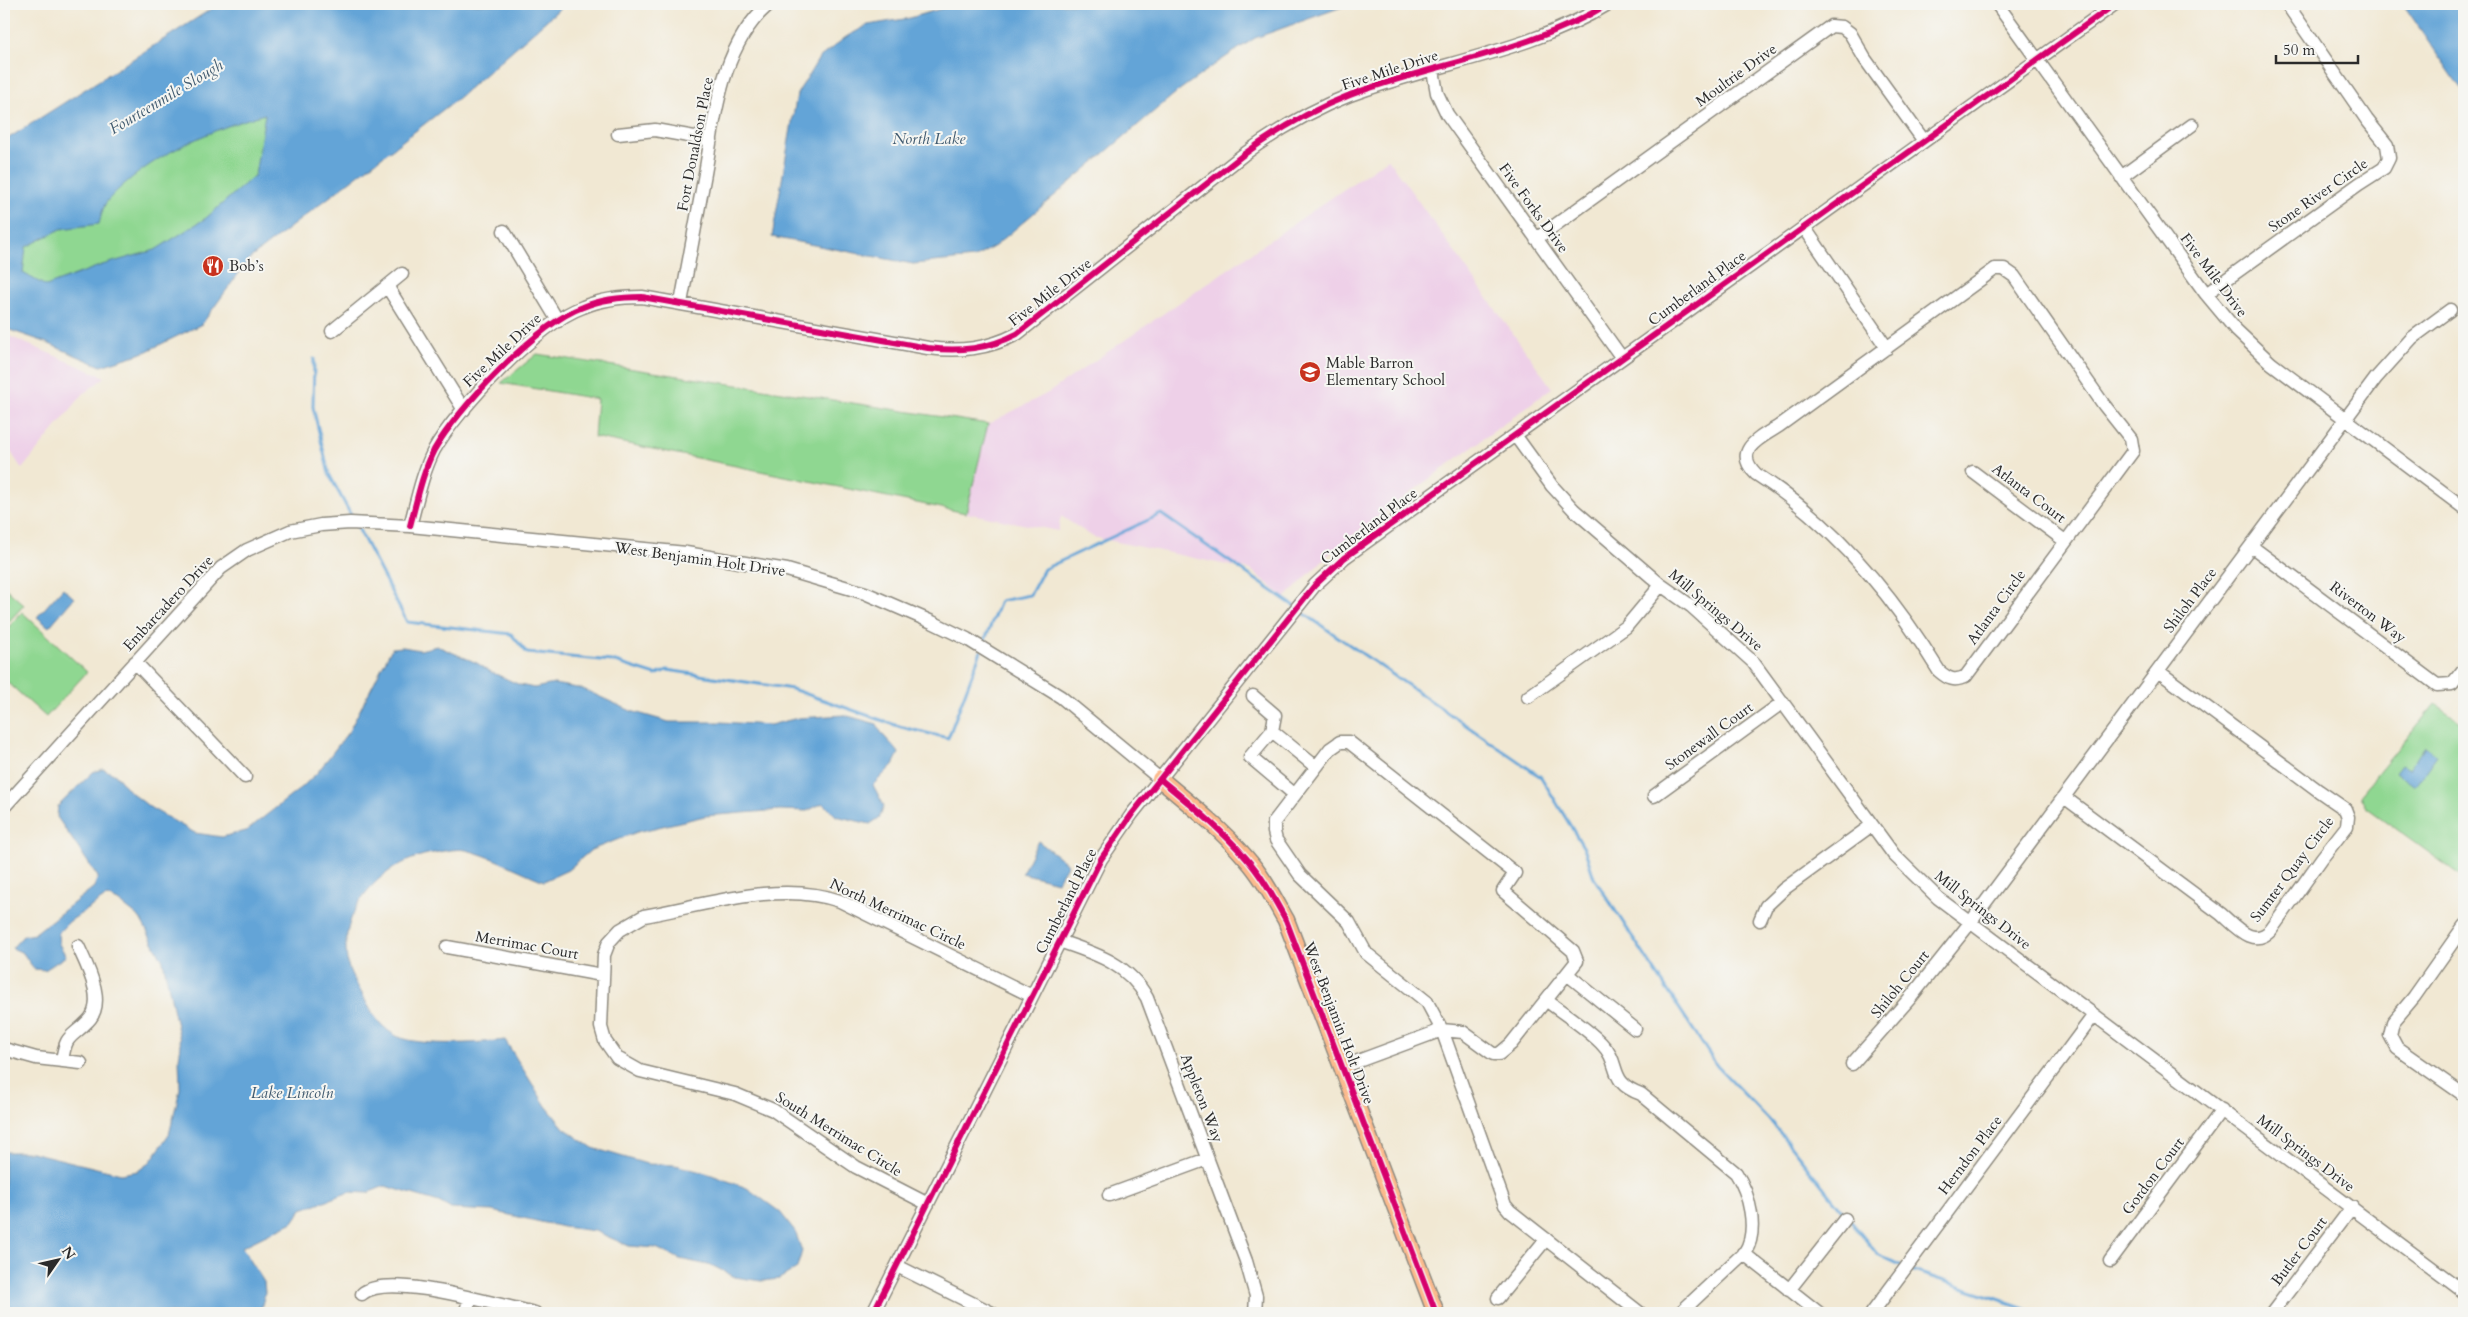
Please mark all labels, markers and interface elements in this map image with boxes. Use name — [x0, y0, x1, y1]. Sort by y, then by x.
scale bar — [2276, 32, 2358, 64]
street label: Moultrie Drive — [1691, 39, 1781, 111]
text: 50 m — [2283, 40, 2315, 60]
street label: Five Mile Drive — [1339, 45, 1441, 95]
water label: Fourteenmile Slough — [105, 54, 227, 140]
street label: Fort Donaldson Place — [672, 75, 718, 213]
water label: North Lake — [892, 128, 966, 150]
street label: Stone River Circle — [2264, 153, 2372, 237]
street label: Five Forks Drive — [1495, 159, 1574, 257]
street label: Five Mile Drive — [2176, 229, 2252, 321]
street label: Cumberland Place — [1644, 246, 1750, 330]
street label: Five Mile Drive — [1004, 253, 1096, 331]
restaurant icon: Bob’s — [201, 254, 225, 278]
place label: Bob’s — [229, 256, 264, 276]
street label: Five Mile Drive — [458, 308, 546, 392]
place label: Mable Barron Elementary School — [1326, 353, 1445, 390]
school or university icon: Mable Barron Elementary School — [1298, 360, 1322, 384]
street label: Atlanta Court — [1988, 459, 2070, 527]
street label: Cumberland Place — [1317, 483, 1422, 569]
street label: West Benjamin Holt Drive — [612, 537, 787, 581]
street label: Embarcadero Drive — [118, 551, 218, 655]
street label: Shiloh Place — [2159, 563, 2221, 637]
street label: Mill Springs Drive — [1665, 565, 1768, 656]
street label: Atlanta Circle — [1962, 565, 2030, 649]
street label: Riverton Way — [2326, 577, 2410, 647]
street label: Stonewall Court — [1661, 697, 1757, 775]
street label: Sumter Quay Circle — [2246, 812, 2339, 926]
street label: Cumberland Place — [1031, 844, 1101, 957]
street label: Mill Springs Drive — [1931, 866, 2036, 954]
street label: North Merrimac Circle — [827, 874, 970, 954]
street label: Merrimac Court — [474, 926, 580, 964]
street label: West Benjamin Holt Drive — [1298, 938, 1379, 1107]
street label: Shiloh Court — [1866, 946, 1934, 1022]
street label: Appleton Way — [1176, 1051, 1228, 1145]
water label: Lake Lincoln — [251, 1082, 333, 1104]
street label: South Merrimac Circle — [772, 1087, 906, 1181]
street label: Mill Springs Drive — [2253, 1110, 2359, 1196]
street label: Herndon Place — [1933, 1111, 2007, 1199]
street label: Gordon Court — [2117, 1133, 2189, 1219]
street label: Butler Court — [2267, 1212, 2332, 1289]
north arrow — [32, 1234, 82, 1284]
text: N — [57, 1243, 80, 1263]

